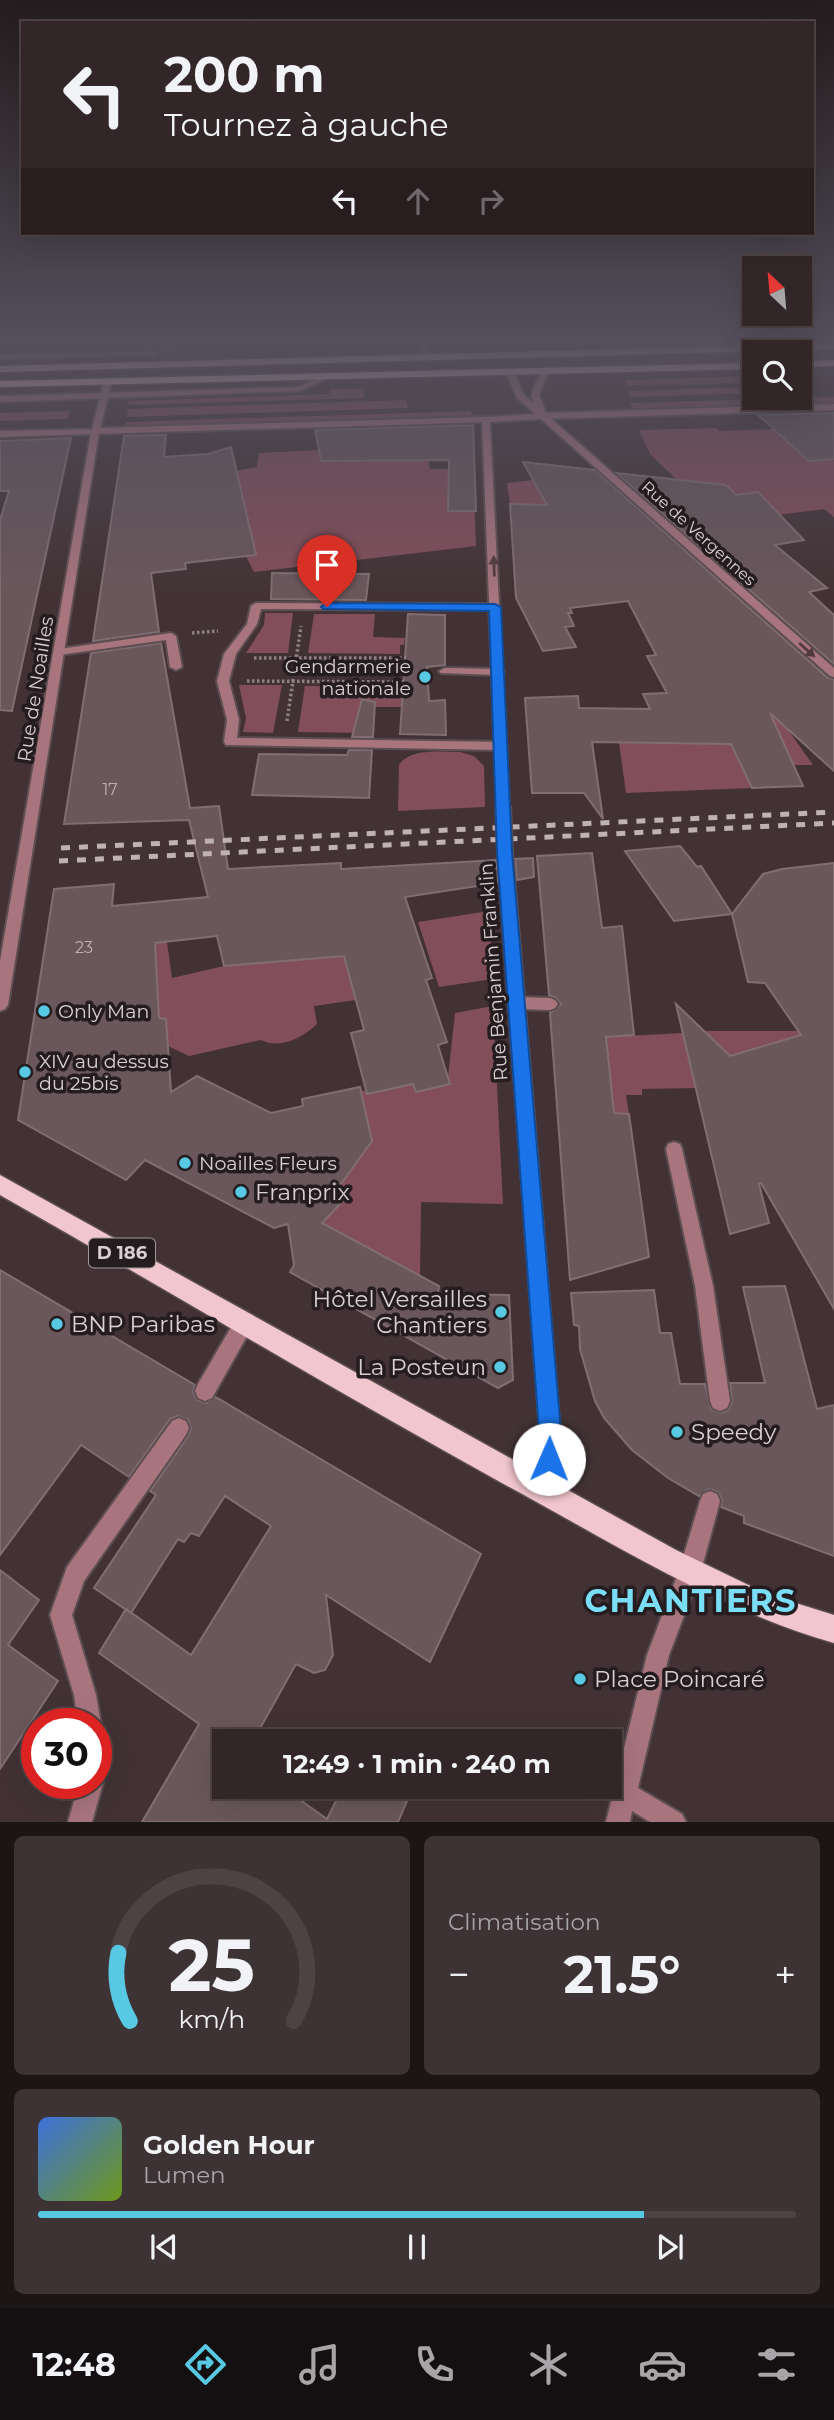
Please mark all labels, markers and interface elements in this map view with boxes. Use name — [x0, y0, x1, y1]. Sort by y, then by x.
text: 200 m — [164, 45, 325, 104]
icon: left — [49, 49, 140, 140]
text: Tournez à gauche — [164, 105, 449, 144]
icon: left — [326, 182, 364, 220]
icon: ahead — [399, 182, 437, 220]
icon: right — [472, 182, 510, 220]
north arrow — [742, 256, 812, 326]
map controls — [742, 256, 812, 410]
button: search — [742, 340, 812, 410]
street label: Rue de Vergennes — [638, 477, 760, 590]
pin — [297, 535, 357, 607]
icon: arrive — [308, 546, 346, 584]
one-way arrow — [488, 555, 499, 577]
street label: Rue de Noailles — [13, 615, 58, 763]
one-way arrow — [798, 642, 816, 658]
place label: Gendarmerie nationale — [285, 655, 411, 700]
marker: Gendarmerie nationale — [417, 669, 433, 685]
house number: 17 — [102, 780, 118, 799]
street label: Rue Benjamin Franklin — [474, 862, 513, 1082]
house number: 23 — [75, 938, 93, 957]
place label: Only Man — [58, 1000, 149, 1023]
marker: Only Man — [36, 1003, 52, 1019]
place label: XIV au dessus du 25bis — [39, 1050, 169, 1095]
marker: XIV au dessus du 25bis — [17, 1064, 33, 1080]
place label: Noailles Fleurs — [199, 1152, 337, 1175]
marker: Noailles Fleurs — [177, 1155, 193, 1171]
place label: Franprix — [255, 1178, 350, 1206]
marker: Franprix — [233, 1184, 249, 1200]
road number: D 186 — [89, 1238, 155, 1268]
place label: Hôtel Versailles Chantiers — [313, 1285, 487, 1339]
marker: Hôtel Versailles Chantiers — [493, 1304, 509, 1320]
place label: BNP Paribas — [71, 1310, 215, 1338]
marker: BNP Paribas — [49, 1316, 65, 1332]
place label: La Posteun — [357, 1353, 486, 1381]
marker: La Posteun — [492, 1359, 508, 1375]
place label: Speedy — [691, 1418, 777, 1446]
position arrow — [512, 1422, 586, 1496]
marker: Speedy — [669, 1424, 685, 1440]
district label: CHANTIERS — [584, 1581, 798, 1620]
place label: Place Poincaré — [594, 1665, 765, 1693]
marker: Place Poincaré — [572, 1671, 588, 1687]
speed limit sign: 30 — [21, 1708, 112, 1799]
text: 12:49 · 1 min · 240 m — [283, 1748, 551, 1780]
text: Climatisation — [448, 1908, 600, 1936]
text: 25 — [169, 1922, 255, 2010]
text: 21.5° — [563, 1943, 681, 2006]
text: − — [448, 1951, 470, 1998]
text: + — [774, 1951, 796, 1998]
text: km/h — [179, 2004, 245, 2034]
text: Golden Hour — [143, 2129, 315, 2161]
text: Lumen — [143, 2161, 226, 2189]
icon: previous — [145, 2228, 183, 2266]
icon: pause — [398, 2228, 436, 2266]
icon: next — [651, 2228, 689, 2266]
icon: directions — [181, 2340, 230, 2389]
icon: music — [295, 2340, 344, 2389]
icon: phone — [410, 2340, 459, 2389]
icon: climate — [524, 2340, 573, 2389]
icon: car — [638, 2340, 687, 2389]
icon: filters — [752, 2340, 801, 2389]
text: 12:48 — [33, 2345, 116, 2384]

